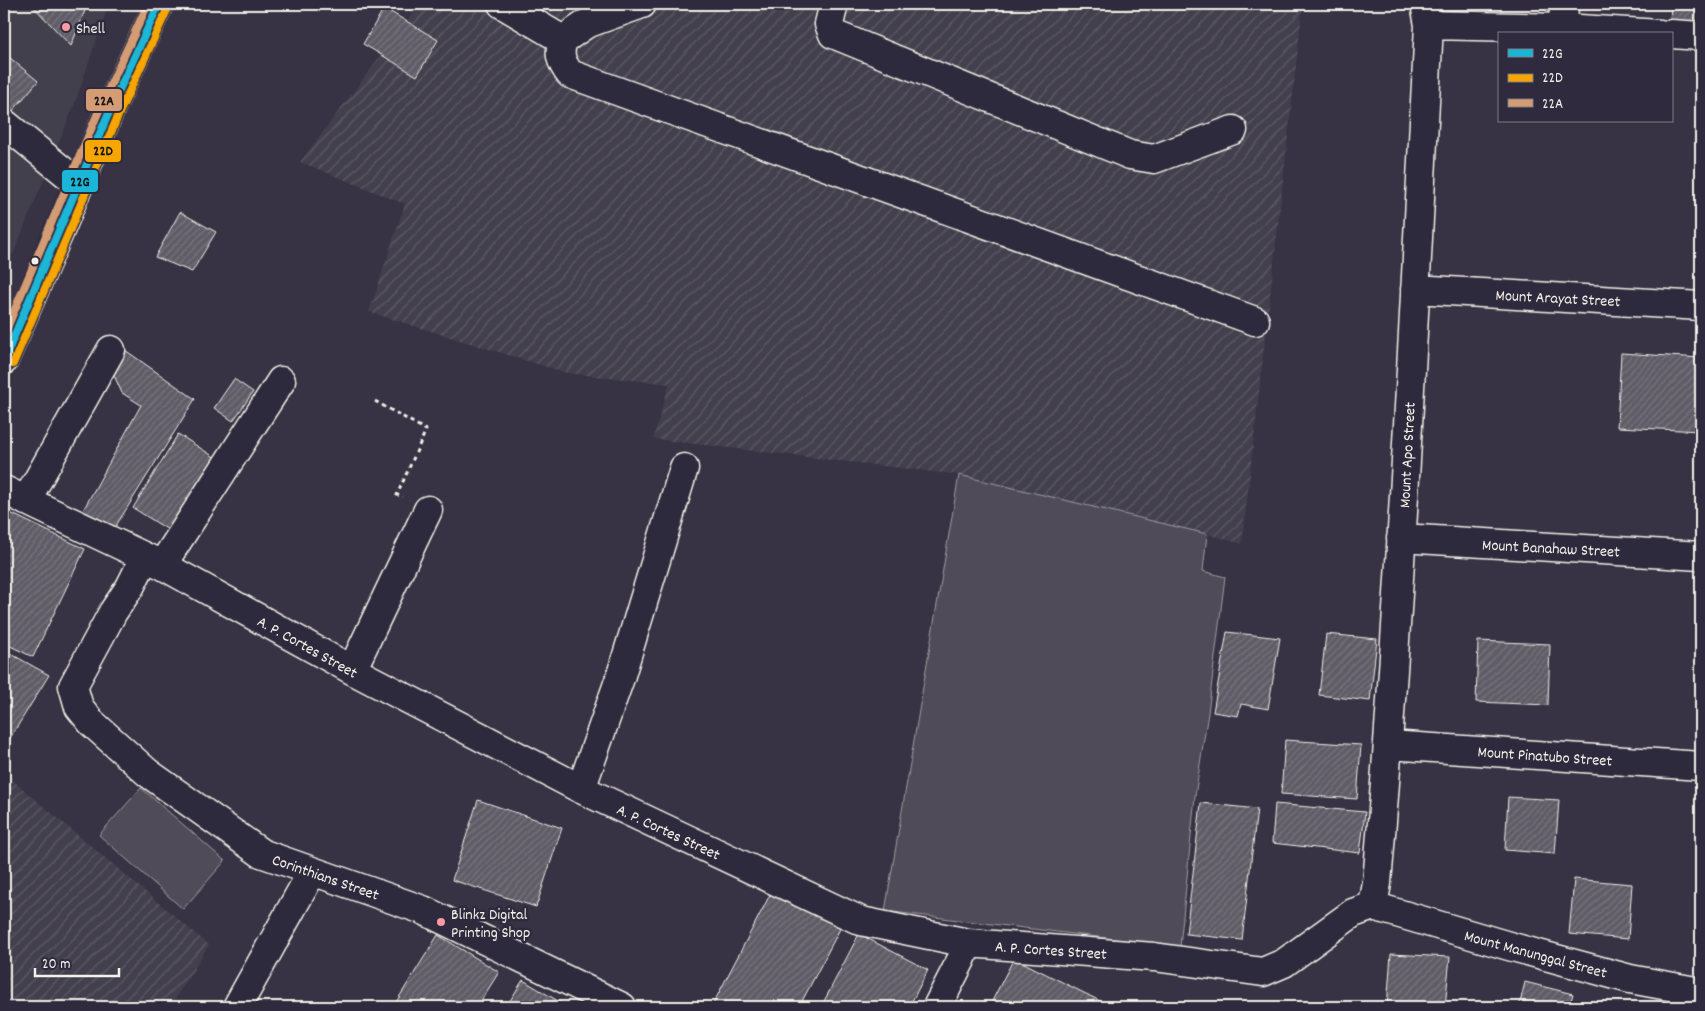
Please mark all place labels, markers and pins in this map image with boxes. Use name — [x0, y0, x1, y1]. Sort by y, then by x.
place label: Shell — [76, 18, 105, 41]
marker: Shell — [60, 21, 72, 33]
unlabelled marker — [30, 256, 40, 266]
place label: Blinkz Digital Printing Shop — [451, 904, 530, 945]
marker: Blinkz Digital Printing Shop — [435, 916, 447, 928]

